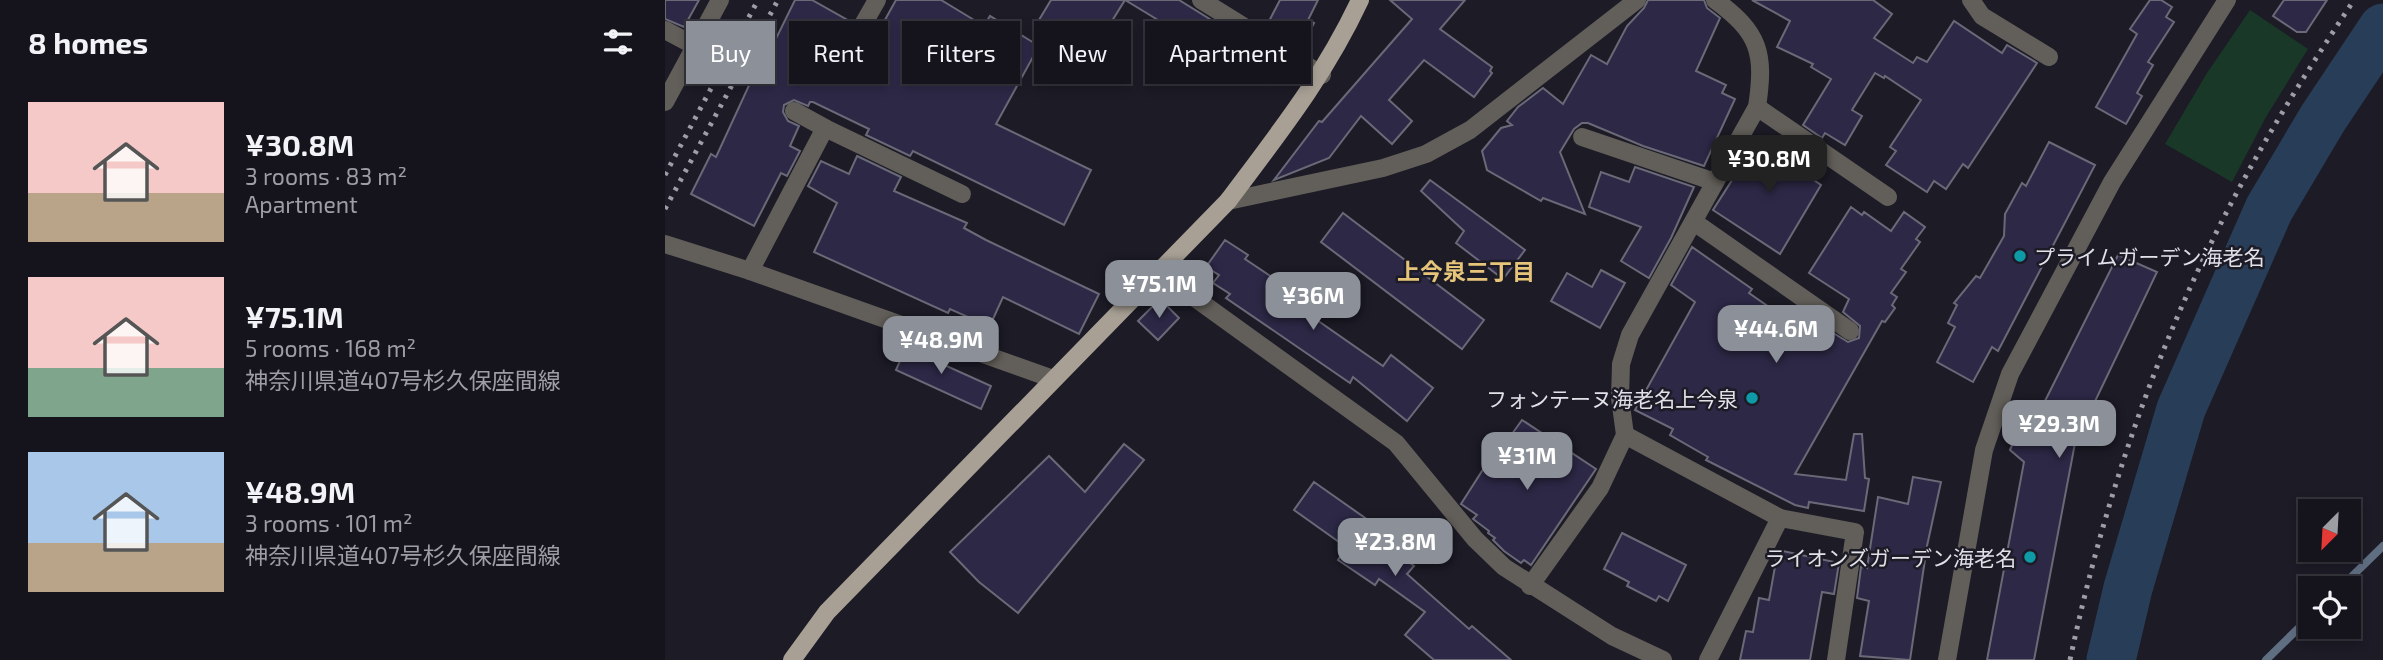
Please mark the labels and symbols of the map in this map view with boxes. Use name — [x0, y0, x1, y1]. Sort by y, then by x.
pin: ¥30.8M — [1712, 136, 1826, 195]
place label: プライムガーデン海老名 — [2034, 244, 2265, 269]
marker: プライムガーデン海老名 — [2012, 248, 2028, 264]
district label: 上今泉三丁目 — [1397, 257, 1535, 285]
pin: ¥75.1M — [1102, 260, 1216, 320]
pin: ¥36M — [1272, 272, 1354, 332]
pin: ¥44.6M — [1719, 306, 1833, 365]
pin: ¥48.9M — [884, 316, 998, 376]
place label: フォンテーヌ海老名上今泉 — [1486, 386, 1738, 411]
marker: フォンテーヌ海老名上今泉 — [1744, 390, 1760, 406]
pin: ¥29.3M — [2002, 400, 2116, 460]
pin: ¥31M — [1486, 433, 1568, 492]
north arrow — [2298, 499, 2361, 562]
pin: ¥23.8M — [1338, 518, 1452, 578]
place label: ライオンズガーデン海老名 — [1764, 545, 2016, 570]
marker: ライオンズガーデン海老名 — [2022, 549, 2038, 565]

